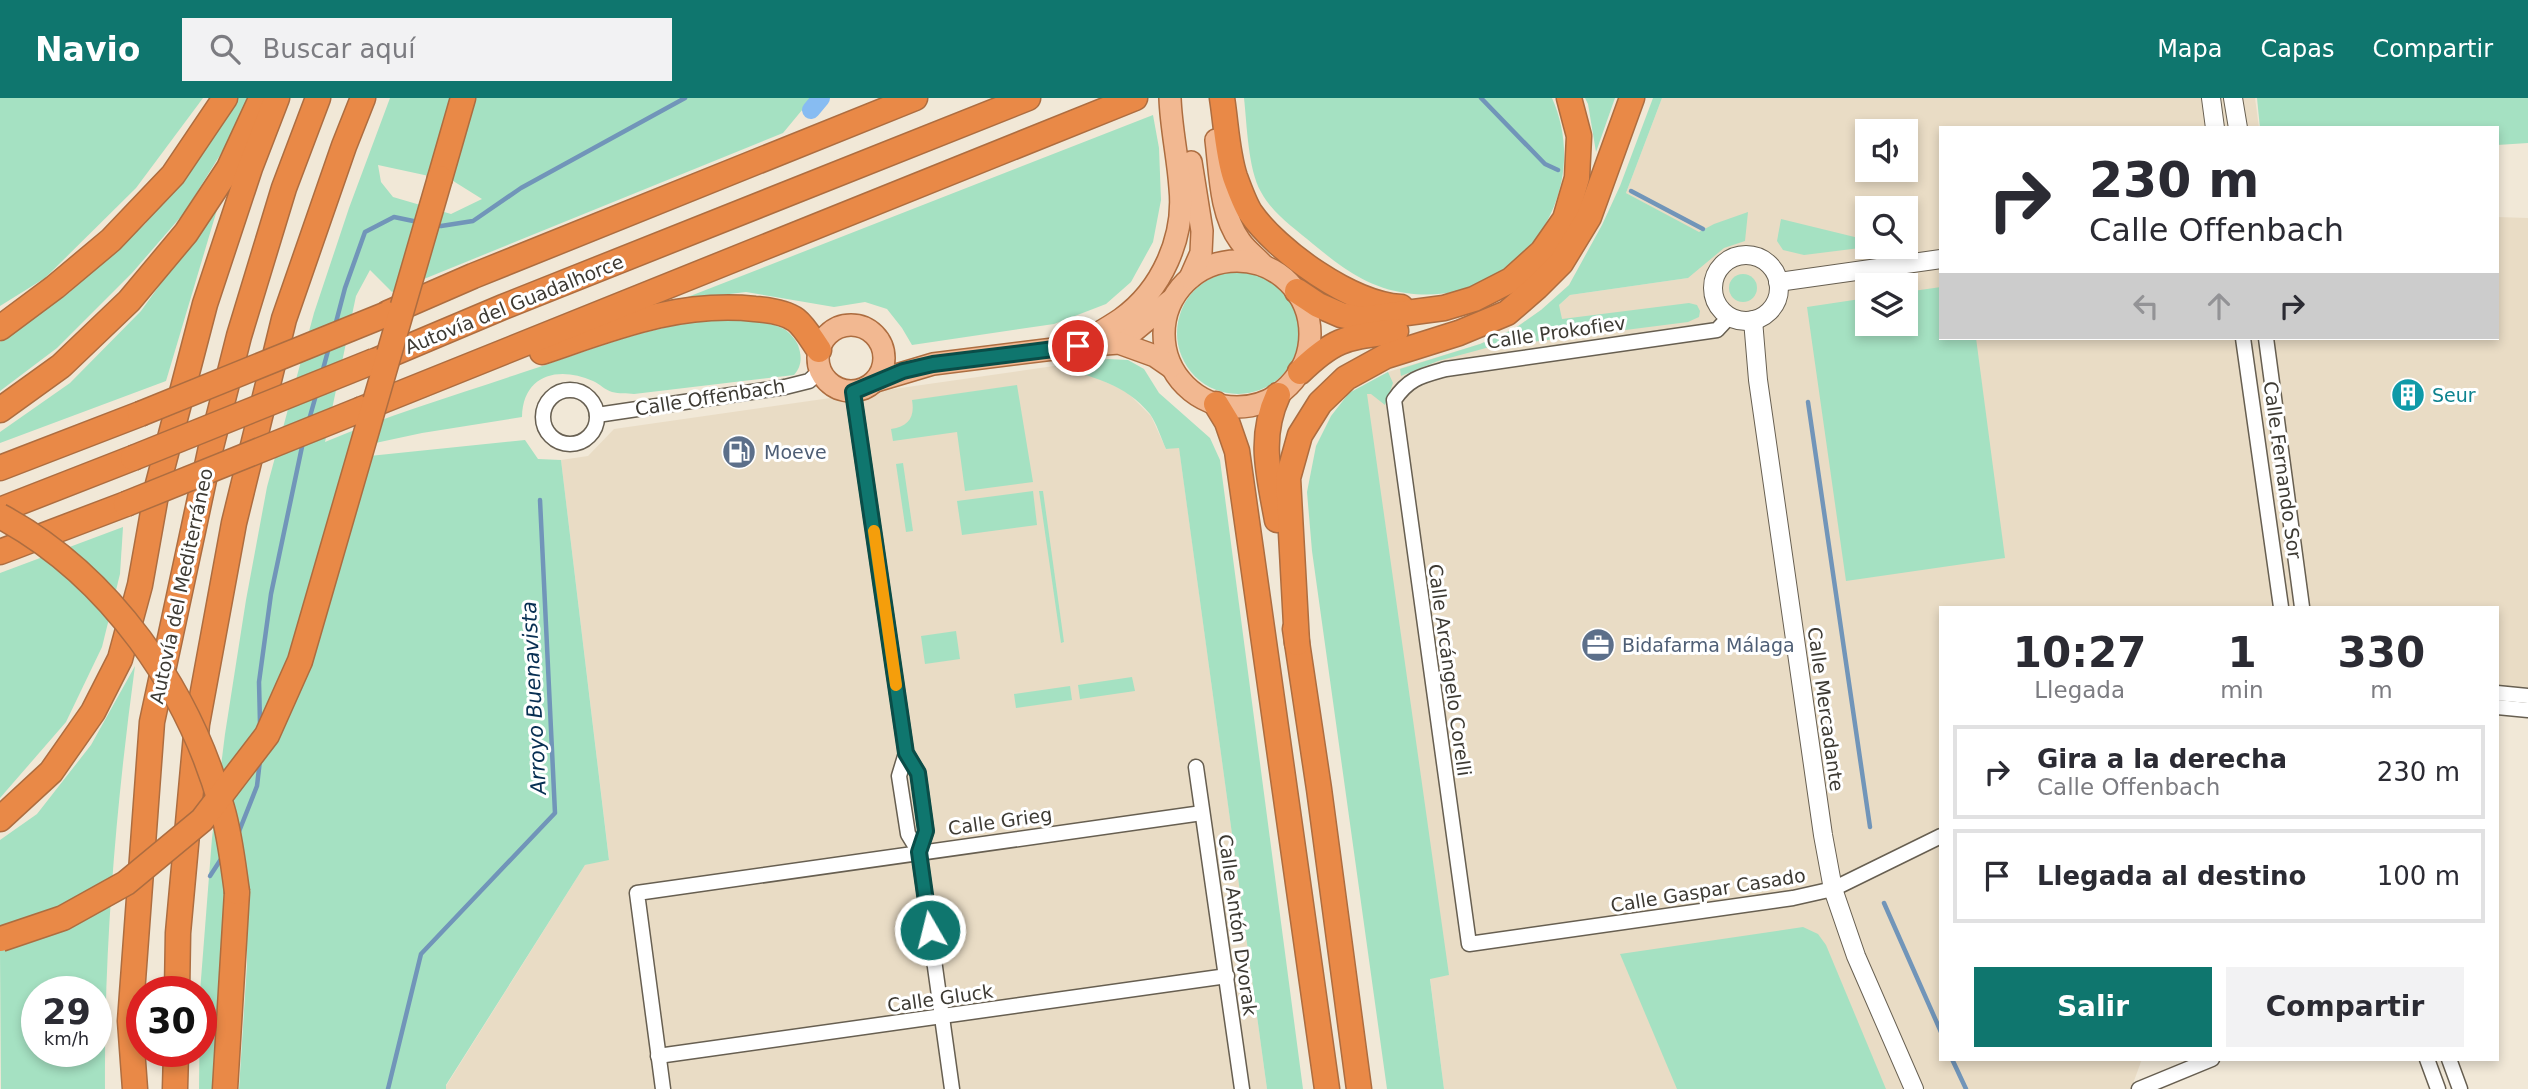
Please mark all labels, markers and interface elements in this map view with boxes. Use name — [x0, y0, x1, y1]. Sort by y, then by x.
search box — [182, 18, 672, 81]
text: Navio — [35, 30, 140, 69]
icon: search — [206, 30, 244, 68]
text: Buscar aquí — [262, 34, 416, 64]
text: Mapa — [2157, 35, 2223, 63]
text: Capas — [2261, 35, 2334, 63]
text: Compartir — [2372, 35, 2493, 63]
map controls — [1855, 119, 1918, 336]
button: sound — [1855, 119, 1918, 182]
text: 230 m — [2089, 152, 2259, 209]
icon: right — [1974, 154, 2065, 245]
button: search — [1855, 196, 1918, 259]
text: Calle Offenbach — [2089, 211, 2344, 249]
street label: Autovía del Guadalhorce — [401, 250, 627, 358]
button: layers — [1855, 273, 1918, 336]
icon: left — [2127, 287, 2165, 325]
icon: ahead — [2200, 287, 2238, 325]
icon: right — [2273, 287, 2311, 325]
street label: Calle Prokofiev — [1485, 311, 1627, 353]
pin — [1048, 316, 1108, 376]
icon: arrive — [1059, 327, 1097, 365]
street label: Calle Offenbach — [633, 374, 787, 420]
building icon: Seur — [2389, 376, 2427, 414]
street label: Calle Fernando Sor — [2260, 380, 2306, 560]
place label: Seur — [2432, 384, 2476, 406]
fuel station icon: Moeve — [720, 433, 758, 471]
place label: Moeve — [764, 441, 827, 463]
street label: Autovía del Mediterráneo — [145, 466, 217, 706]
street label: Calle Arcángelo Corelli — [1424, 562, 1476, 778]
water label: Arroyo Buenavista — [517, 601, 551, 797]
street label: Calle Mercadante — [1804, 625, 1848, 793]
office icon: Bidafarma Málaga — [1579, 626, 1617, 664]
text: 10:27 — [2013, 628, 2147, 677]
text: 1 — [2227, 628, 2257, 677]
text: 330 — [2338, 628, 2425, 677]
place label: Bidafarma Málaga — [1622, 634, 1795, 656]
text: Llegada — [2034, 677, 2125, 703]
text: min — [2220, 677, 2264, 703]
text: m — [2370, 677, 2393, 703]
text: Gira a la derecha — [2037, 744, 2287, 774]
icon: right — [1978, 753, 2016, 791]
text: 230 m — [2377, 757, 2460, 787]
text: Calle Offenbach — [2037, 774, 2220, 800]
street label: Calle Grieg — [947, 803, 1053, 839]
street label: Calle Antón Dvorak — [1214, 833, 1262, 1017]
icon: arrive — [1978, 857, 2016, 895]
text: Llegada al destino — [2037, 861, 2306, 891]
text: 100 m — [2377, 861, 2460, 891]
street label: Calle Gaspar Casado — [1609, 864, 1807, 916]
position arrow — [893, 893, 967, 967]
button: Salir — [1974, 967, 2212, 1047]
button: Compartir — [2226, 967, 2464, 1047]
speed limit sign: 30 — [126, 976, 217, 1067]
street label: Calle Gluck — [886, 980, 994, 1016]
text: 29 — [42, 992, 91, 1032]
text: km/h — [44, 1028, 89, 1049]

